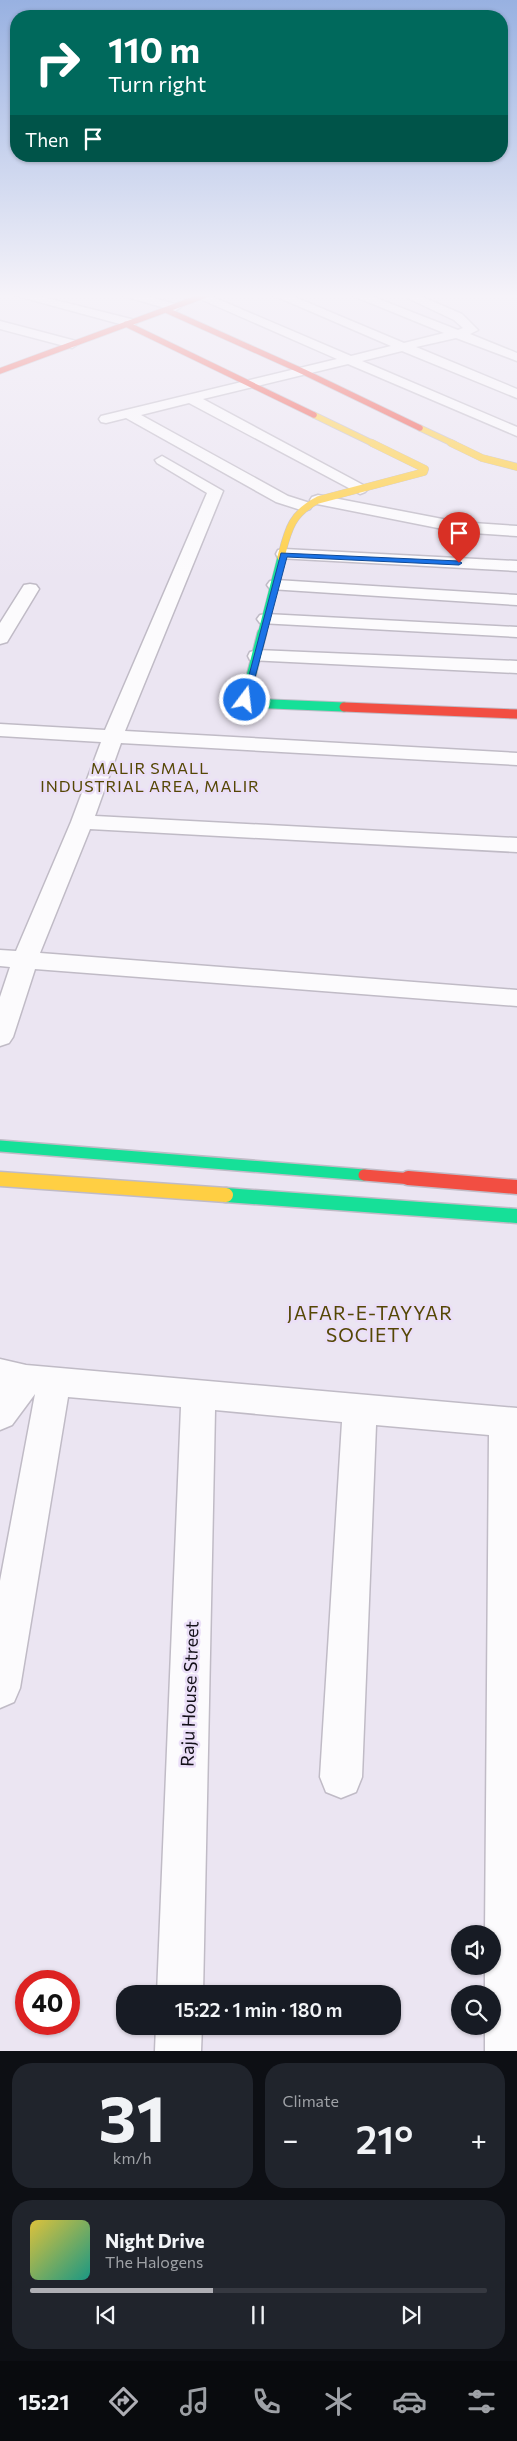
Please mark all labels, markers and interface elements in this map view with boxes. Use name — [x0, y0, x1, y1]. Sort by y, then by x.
text: 110 m — [108, 27, 200, 70]
icon: right — [25, 30, 90, 95]
text: Turn right — [108, 70, 206, 97]
icon: arrive — [79, 125, 107, 153]
text: Then — [25, 128, 69, 151]
pin — [438, 512, 480, 563]
icon: arrive — [445, 519, 473, 547]
position arrow — [218, 673, 270, 725]
district label: MALIR SMALL INDUSTRIAL AREA, MALIR — [40, 758, 260, 795]
district label: JAFAR-E-TAYYAR SOCIETY — [287, 1301, 453, 1346]
street label: Raju House Street — [175, 1621, 203, 1767]
map controls — [451, 1925, 501, 2035]
button: sound — [451, 1925, 501, 1975]
speed limit sign: 40 — [15, 1970, 80, 2035]
button: search — [451, 1985, 501, 2035]
text: 15:22 · 1 min · 180 m — [175, 1998, 342, 2021]
text: 31 — [99, 2076, 166, 2155]
text: Climate — [283, 2091, 339, 2110]
text: 21° — [356, 2115, 413, 2162]
text: − — [283, 2122, 298, 2156]
text: + — [471, 2122, 487, 2156]
text: km/h — [113, 2148, 152, 2167]
text: Night Drive — [105, 2229, 205, 2252]
text: The Halogens — [105, 2252, 203, 2271]
icon: previous — [92, 2301, 120, 2329]
icon: pause — [244, 2301, 272, 2329]
icon: next — [397, 2301, 425, 2329]
icon: directions — [106, 2384, 141, 2419]
icon: music — [177, 2384, 212, 2419]
icon: phone — [249, 2384, 284, 2419]
icon: climate — [321, 2384, 356, 2419]
icon: car — [392, 2384, 427, 2419]
icon: filters — [464, 2384, 499, 2419]
text: 15:21 — [18, 2388, 69, 2415]

